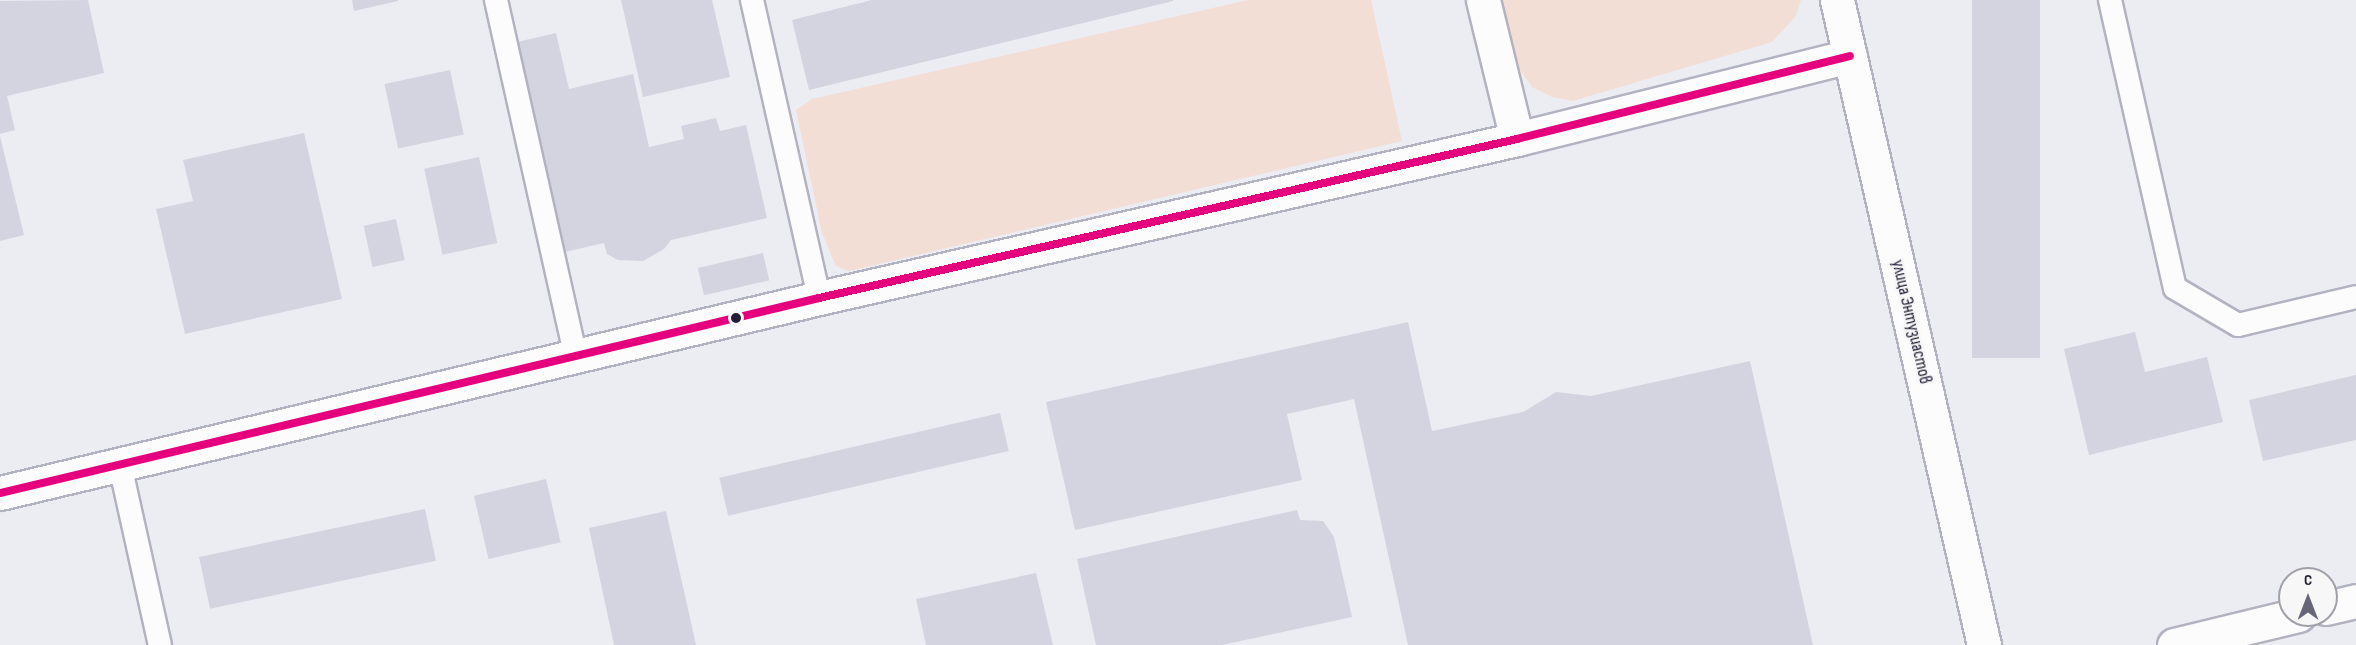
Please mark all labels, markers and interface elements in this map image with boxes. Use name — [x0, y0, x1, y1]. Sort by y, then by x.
street label: улица Энтузиастов — [1886, 258, 1936, 386]
unlabelled marker — [730, 312, 742, 324]
north arrow — [2278, 567, 2338, 627]
text: С — [2304, 571, 2312, 590]

